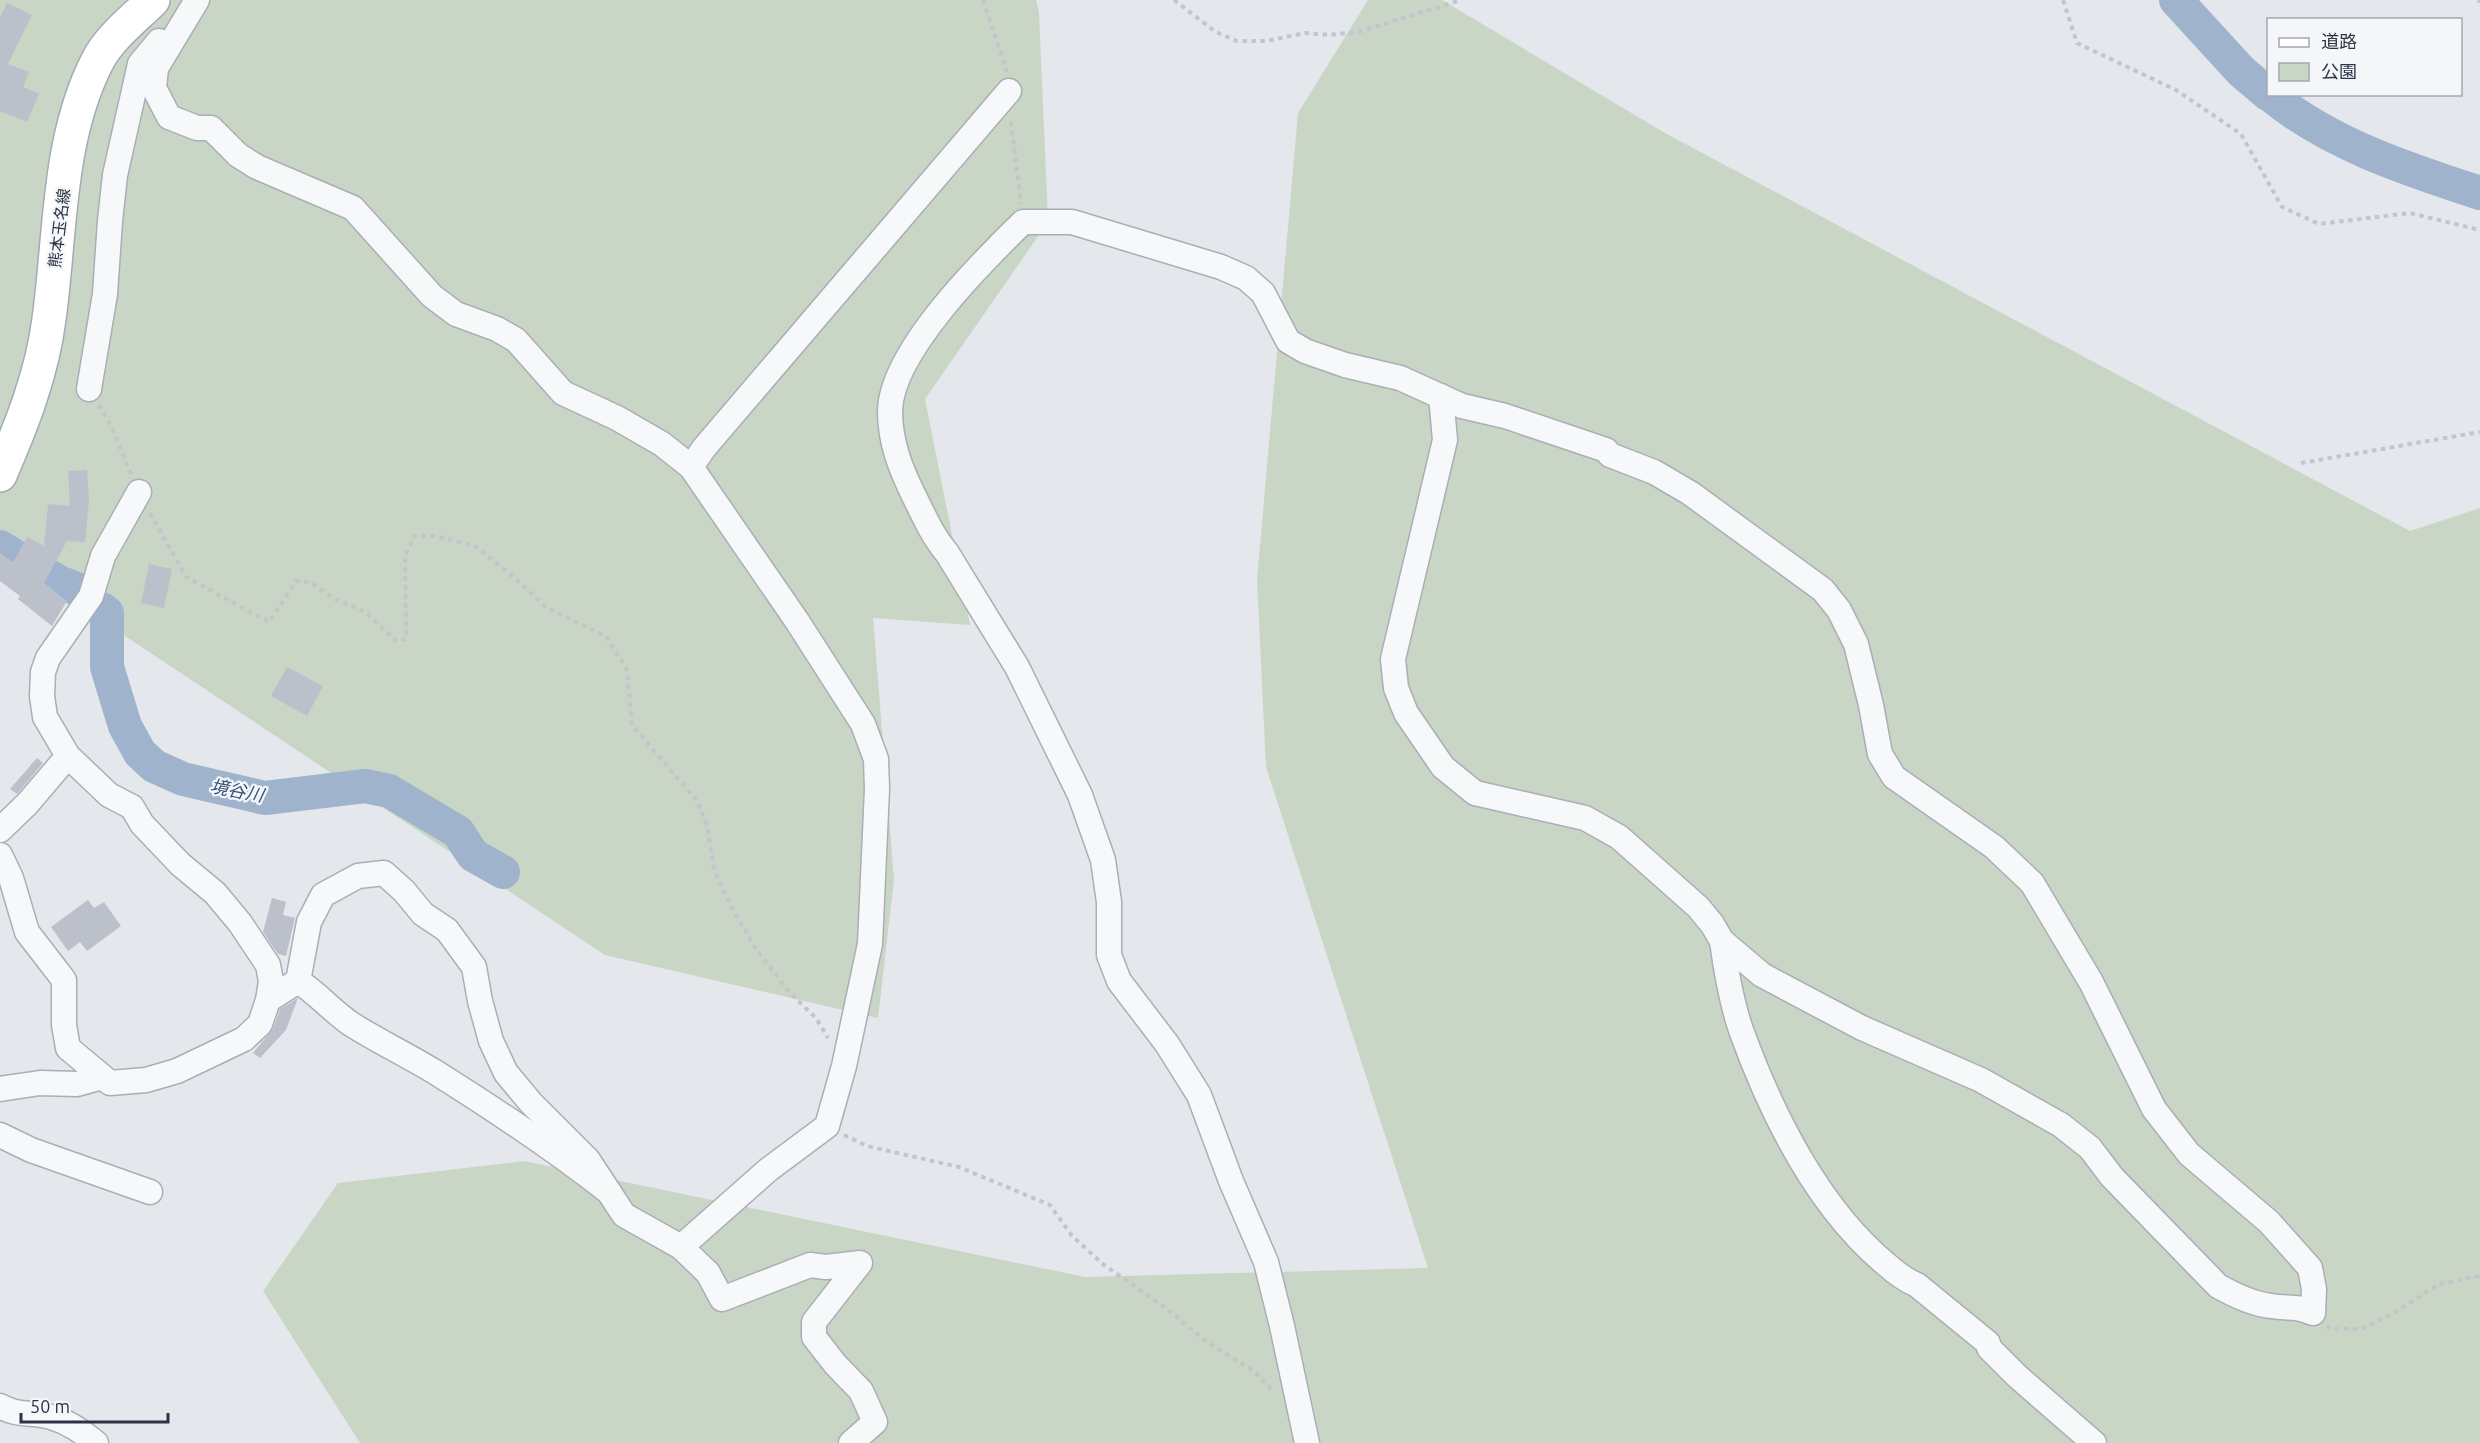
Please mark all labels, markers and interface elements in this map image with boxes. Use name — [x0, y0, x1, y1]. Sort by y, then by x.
legend — [2267, 18, 2462, 96]
text: 道路 — [2321, 31, 2357, 51]
text: 公園 — [2321, 61, 2357, 81]
street label: 熊本玉名線 — [45, 187, 73, 269]
water label: 境谷川 — [209, 775, 267, 805]
scale bar — [21, 1386, 168, 1424]
text: 50 m — [30, 1396, 70, 1416]

